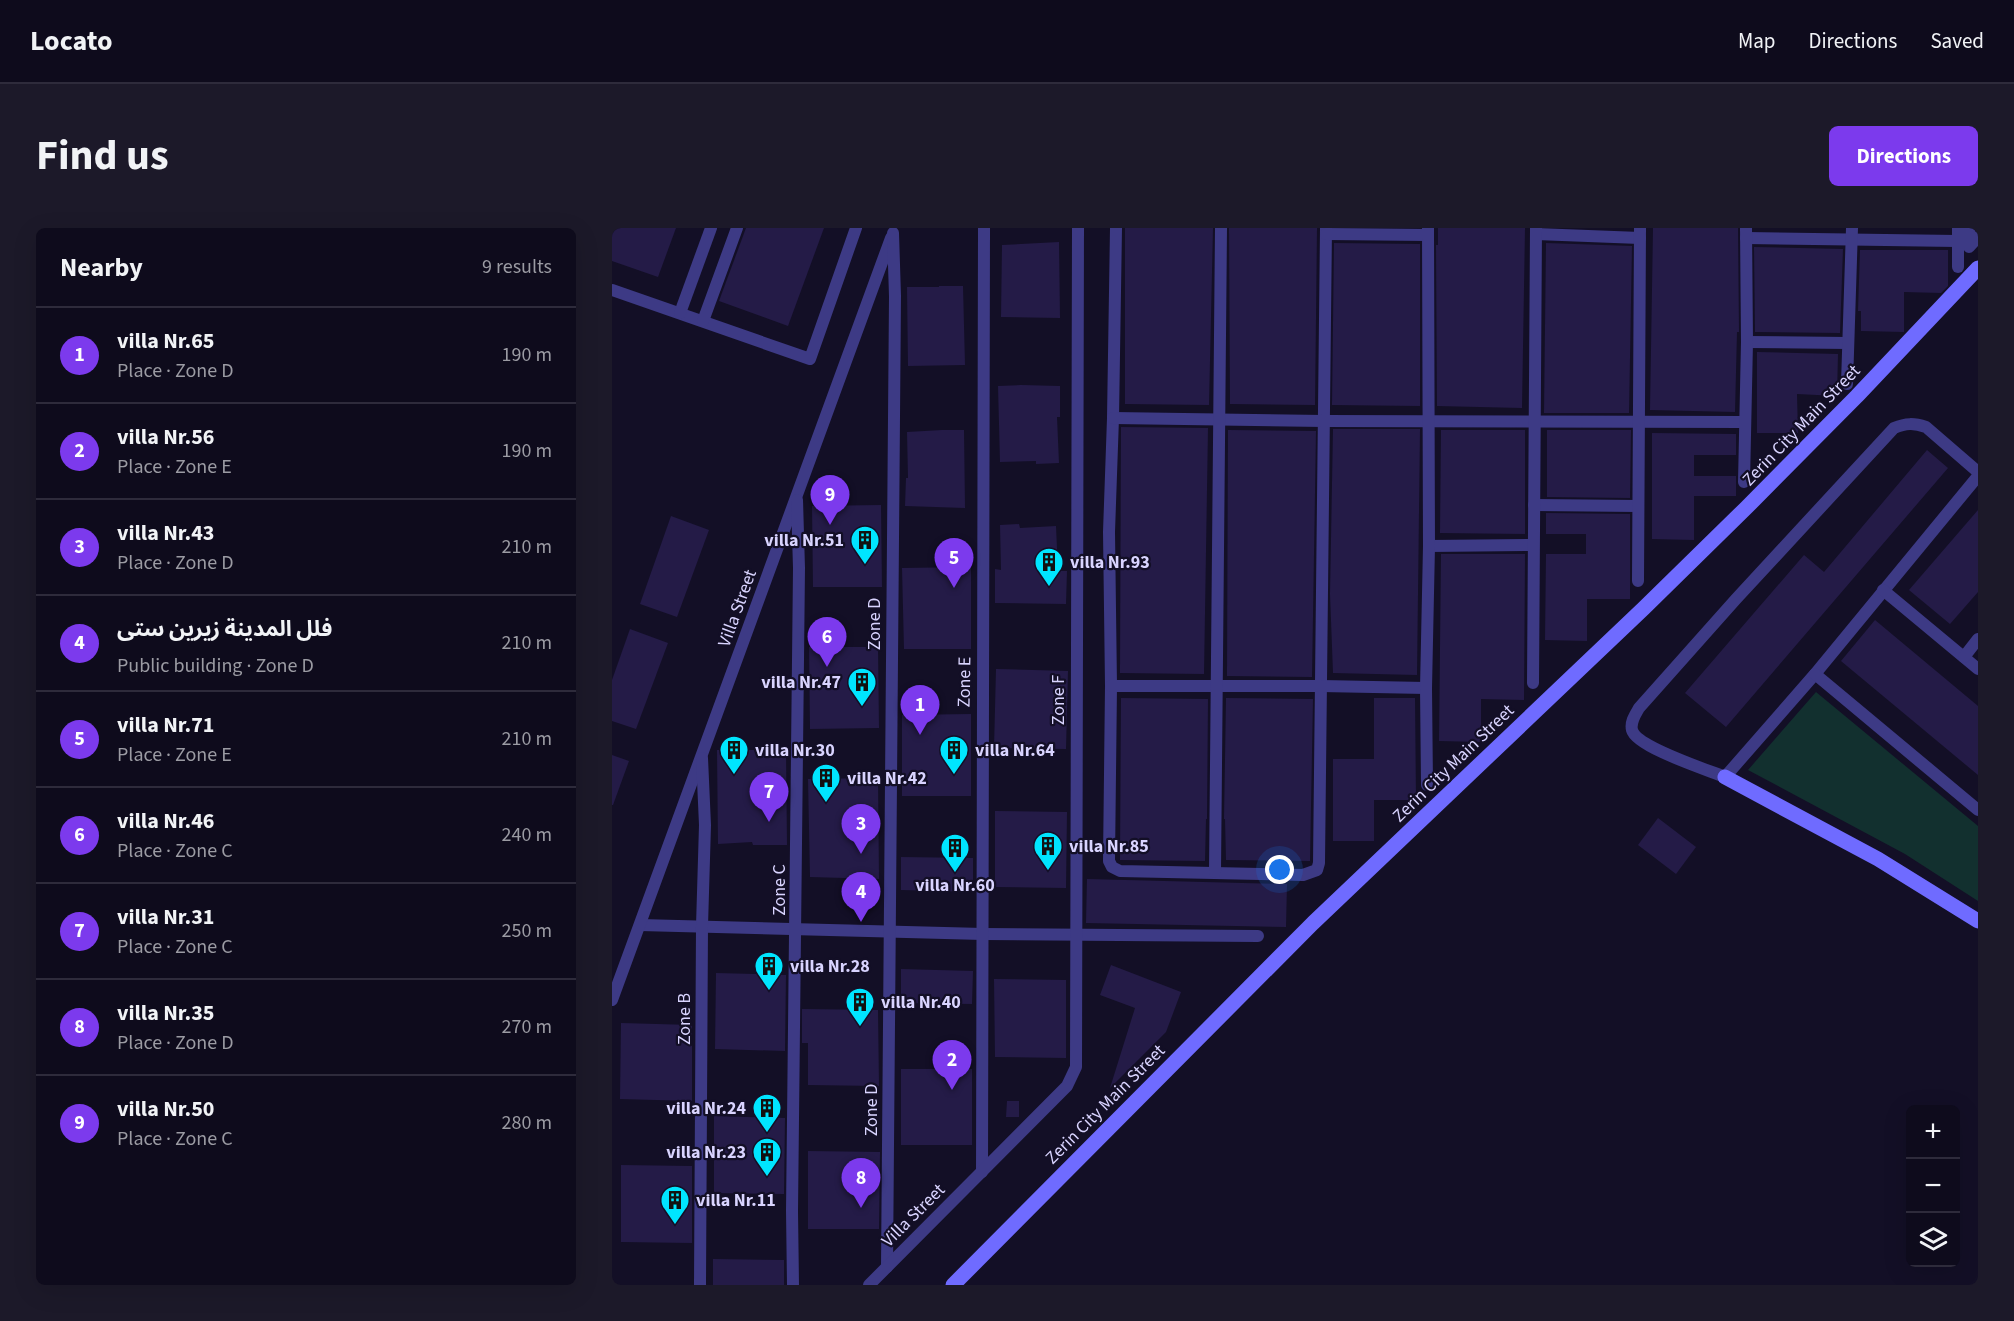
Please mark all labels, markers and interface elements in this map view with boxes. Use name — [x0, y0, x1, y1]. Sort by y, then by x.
text: Locato — [30, 21, 112, 61]
text: Map — [1738, 26, 1776, 56]
text: Directions — [1809, 26, 1897, 56]
text: Saved — [1930, 26, 1984, 56]
text: Find us — [36, 126, 169, 186]
button: Directions — [1829, 126, 1978, 186]
text: Nearby — [60, 249, 143, 286]
text: 9 results — [482, 253, 552, 281]
text: villa Nr.65 — [117, 325, 214, 357]
text: 1 — [74, 341, 85, 369]
text: 190 m — [502, 341, 552, 369]
text: Place · Zone D — [117, 357, 233, 385]
street label: Zerin City Main Street — [1737, 359, 1866, 492]
text: villa Nr.56 — [117, 421, 214, 453]
text: 2 — [74, 437, 85, 465]
text: 190 m — [502, 437, 552, 465]
text: Place · Zone E — [117, 453, 232, 481]
pin: 9 — [810, 476, 850, 525]
text: villa Nr.43 — [117, 517, 214, 549]
building icon: villa Nr.51 — [849, 524, 881, 566]
place label: villa Nr.51 — [764, 528, 844, 553]
text: 3 — [74, 533, 85, 561]
text: 210 m — [502, 533, 552, 561]
pin: 5 — [934, 538, 974, 588]
building icon: villa Nr.93 — [1033, 546, 1065, 588]
text: Place · Zone D — [117, 549, 233, 577]
place label: villa Nr.93 — [1070, 550, 1150, 575]
street label: Villa Street — [712, 566, 763, 650]
street label: Zone D — [862, 598, 887, 650]
text: فلل المدينة زیرین ستی — [117, 613, 332, 645]
pin: 6 — [808, 618, 846, 667]
text: 4 — [74, 629, 85, 657]
text: 210 m — [502, 629, 552, 657]
text: Public building · Zone D — [117, 652, 314, 680]
street label: Zone E — [952, 656, 977, 708]
building icon: villa Nr.47 — [846, 666, 878, 708]
place label: villa Nr.47 — [761, 670, 841, 695]
street label: Zone F — [1046, 675, 1071, 725]
pin: 1 — [900, 686, 940, 735]
street label: Zerin City Main Street — [1387, 699, 1520, 828]
text: villa Nr.71 — [117, 709, 214, 741]
text: 5 — [74, 725, 85, 753]
text: 210 m — [502, 725, 552, 753]
building icon: villa Nr.30 — [718, 734, 750, 776]
building icon: villa Nr.64 — [938, 734, 970, 776]
place label: villa Nr.30 — [755, 738, 835, 763]
place label: villa Nr.64 — [975, 738, 1055, 763]
text: Place · Zone E — [117, 741, 232, 769]
building icon: villa Nr.42 — [810, 762, 842, 804]
place label: villa Nr.42 — [847, 766, 927, 791]
pin: 7 — [750, 772, 788, 822]
pin: 3 — [842, 804, 880, 854]
text: villa Nr.46 — [117, 805, 214, 837]
text: 6 — [74, 821, 85, 849]
text: 240 m — [502, 821, 552, 849]
building icon: villa Nr.85 — [1032, 830, 1064, 872]
building icon: villa Nr.60 — [939, 832, 971, 874]
place label: villa Nr.85 — [1069, 834, 1149, 859]
text: Place · Zone C — [117, 837, 233, 865]
your location — [1265, 855, 1294, 884]
street label: Zone C — [767, 864, 792, 916]
pin: 4 — [842, 872, 880, 922]
place label: villa Nr.60 — [915, 873, 995, 898]
text: villa Nr.31 — [117, 901, 214, 933]
text: 7 — [74, 917, 85, 945]
text: 250 m — [502, 917, 552, 945]
text: Place · Zone C — [117, 933, 233, 961]
building icon: villa Nr.28 — [753, 950, 785, 992]
place label: villa Nr.28 — [790, 954, 870, 979]
building icon: villa Nr.40 — [844, 986, 876, 1028]
place label: villa Nr.40 — [881, 990, 961, 1015]
street label: Zone B — [672, 993, 697, 1045]
text: villa Nr.35 — [117, 997, 214, 1029]
text: 8 — [74, 1013, 85, 1041]
text: 270 m — [502, 1013, 552, 1041]
text: Place · Zone D — [117, 1029, 233, 1057]
street label: Zerin City Main Street — [1040, 1039, 1171, 1170]
pin: 2 — [932, 1040, 972, 1090]
street label: Zone D — [859, 1084, 884, 1136]
building icon: villa Nr.24 — [751, 1092, 783, 1134]
text: villa Nr.50 — [117, 1093, 214, 1125]
place label: villa Nr.24 — [666, 1096, 746, 1121]
map controls — [1906, 1105, 1960, 1267]
button: + — [1906, 1105, 1960, 1159]
text: 9 — [74, 1109, 85, 1137]
text: 280 m — [502, 1109, 552, 1137]
text: Place · Zone C — [117, 1125, 233, 1153]
building icon: villa Nr.23 — [751, 1136, 783, 1178]
place label: villa Nr.23 — [666, 1140, 746, 1165]
pin: 8 — [842, 1158, 880, 1208]
button: − — [1906, 1159, 1960, 1213]
street label: Villa Street — [876, 1178, 951, 1253]
building icon: villa Nr.11 — [659, 1184, 691, 1226]
place label: villa Nr.11 — [696, 1188, 776, 1213]
button: layers — [1906, 1213, 1960, 1267]

